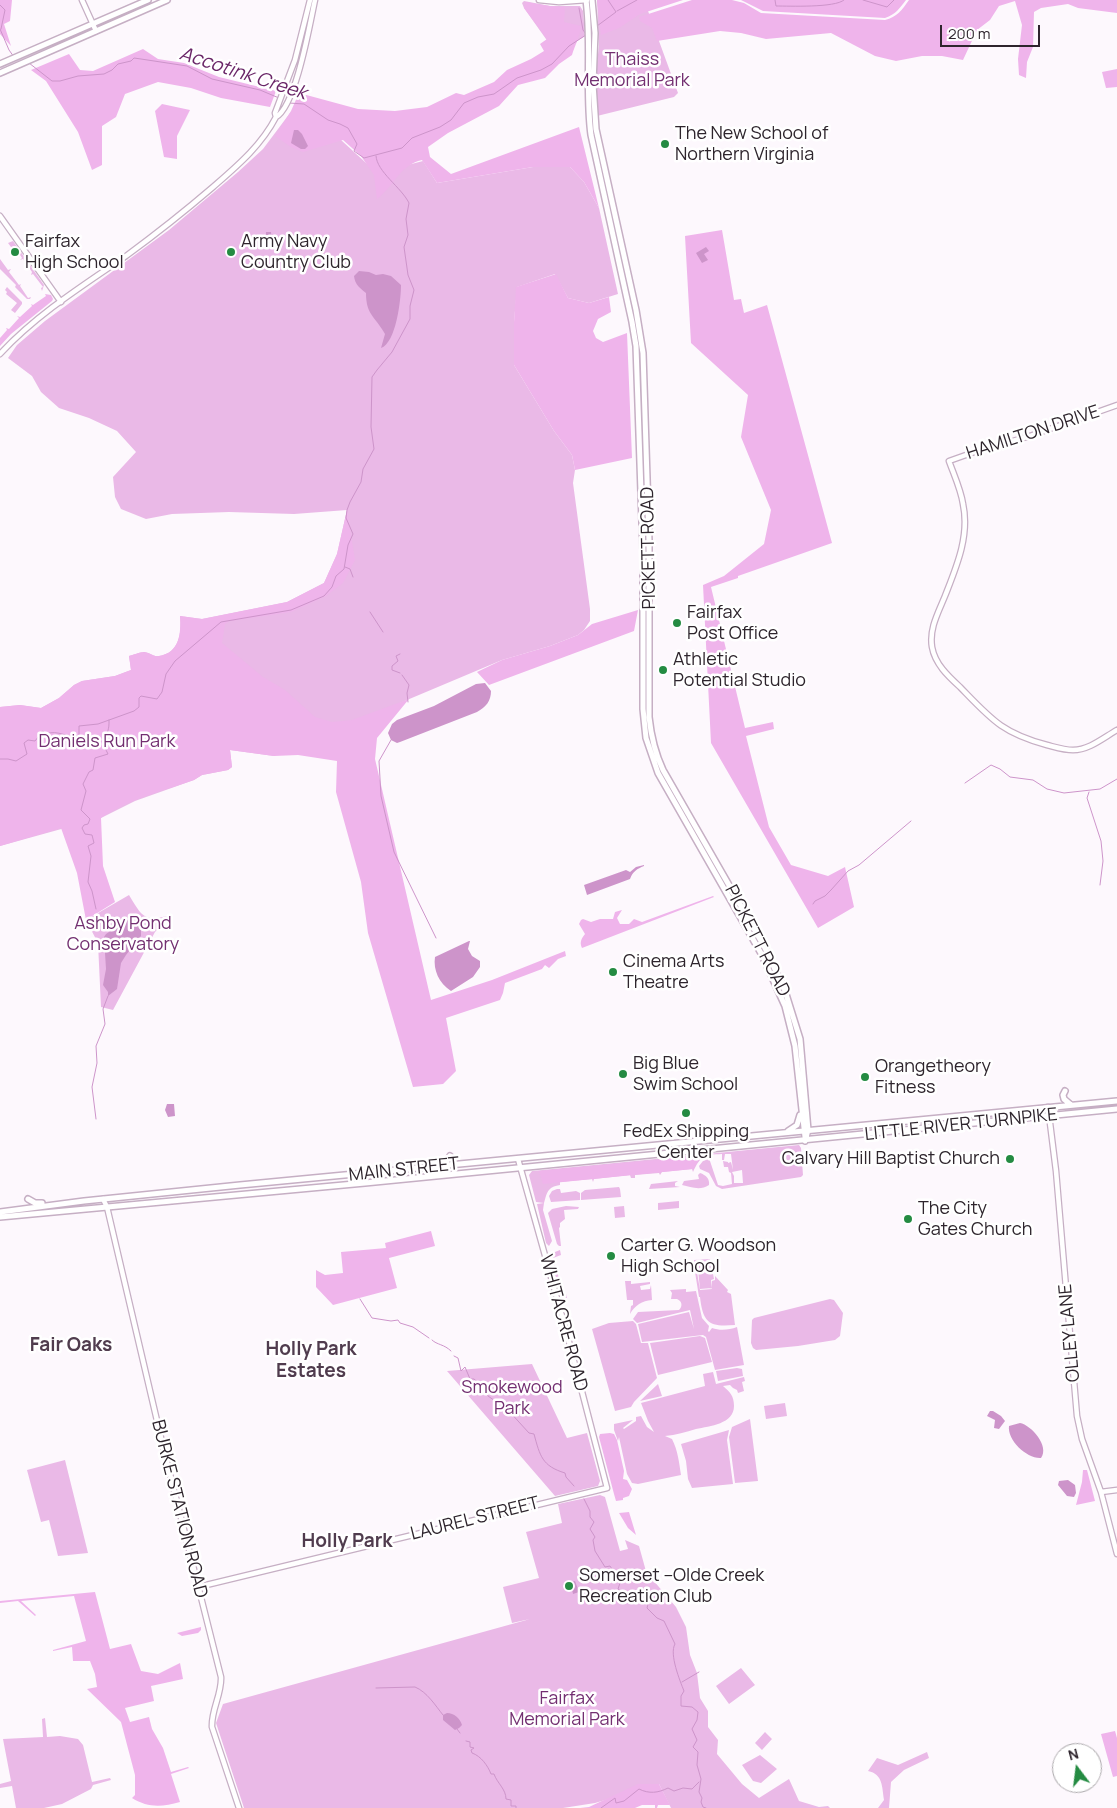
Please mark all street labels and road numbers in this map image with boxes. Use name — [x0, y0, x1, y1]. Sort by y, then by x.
street label: HAMILTON DRIVE — [964, 401, 1102, 465]
street label: PICKETT ROAD — [637, 487, 661, 609]
street label: PICKETT ROAD — [720, 881, 794, 1001]
street label: LITTLE RIVER TURNPIKE — [864, 1104, 1058, 1146]
street label: MAIN STREET — [348, 1153, 460, 1187]
street label: WHITACRE ROAD — [534, 1252, 592, 1394]
street label: OLLEY LANE — [1055, 1283, 1085, 1383]
street label: BURKE STATION ROAD — [146, 1418, 212, 1600]
street label: LAUREL STREET — [408, 1493, 542, 1545]

